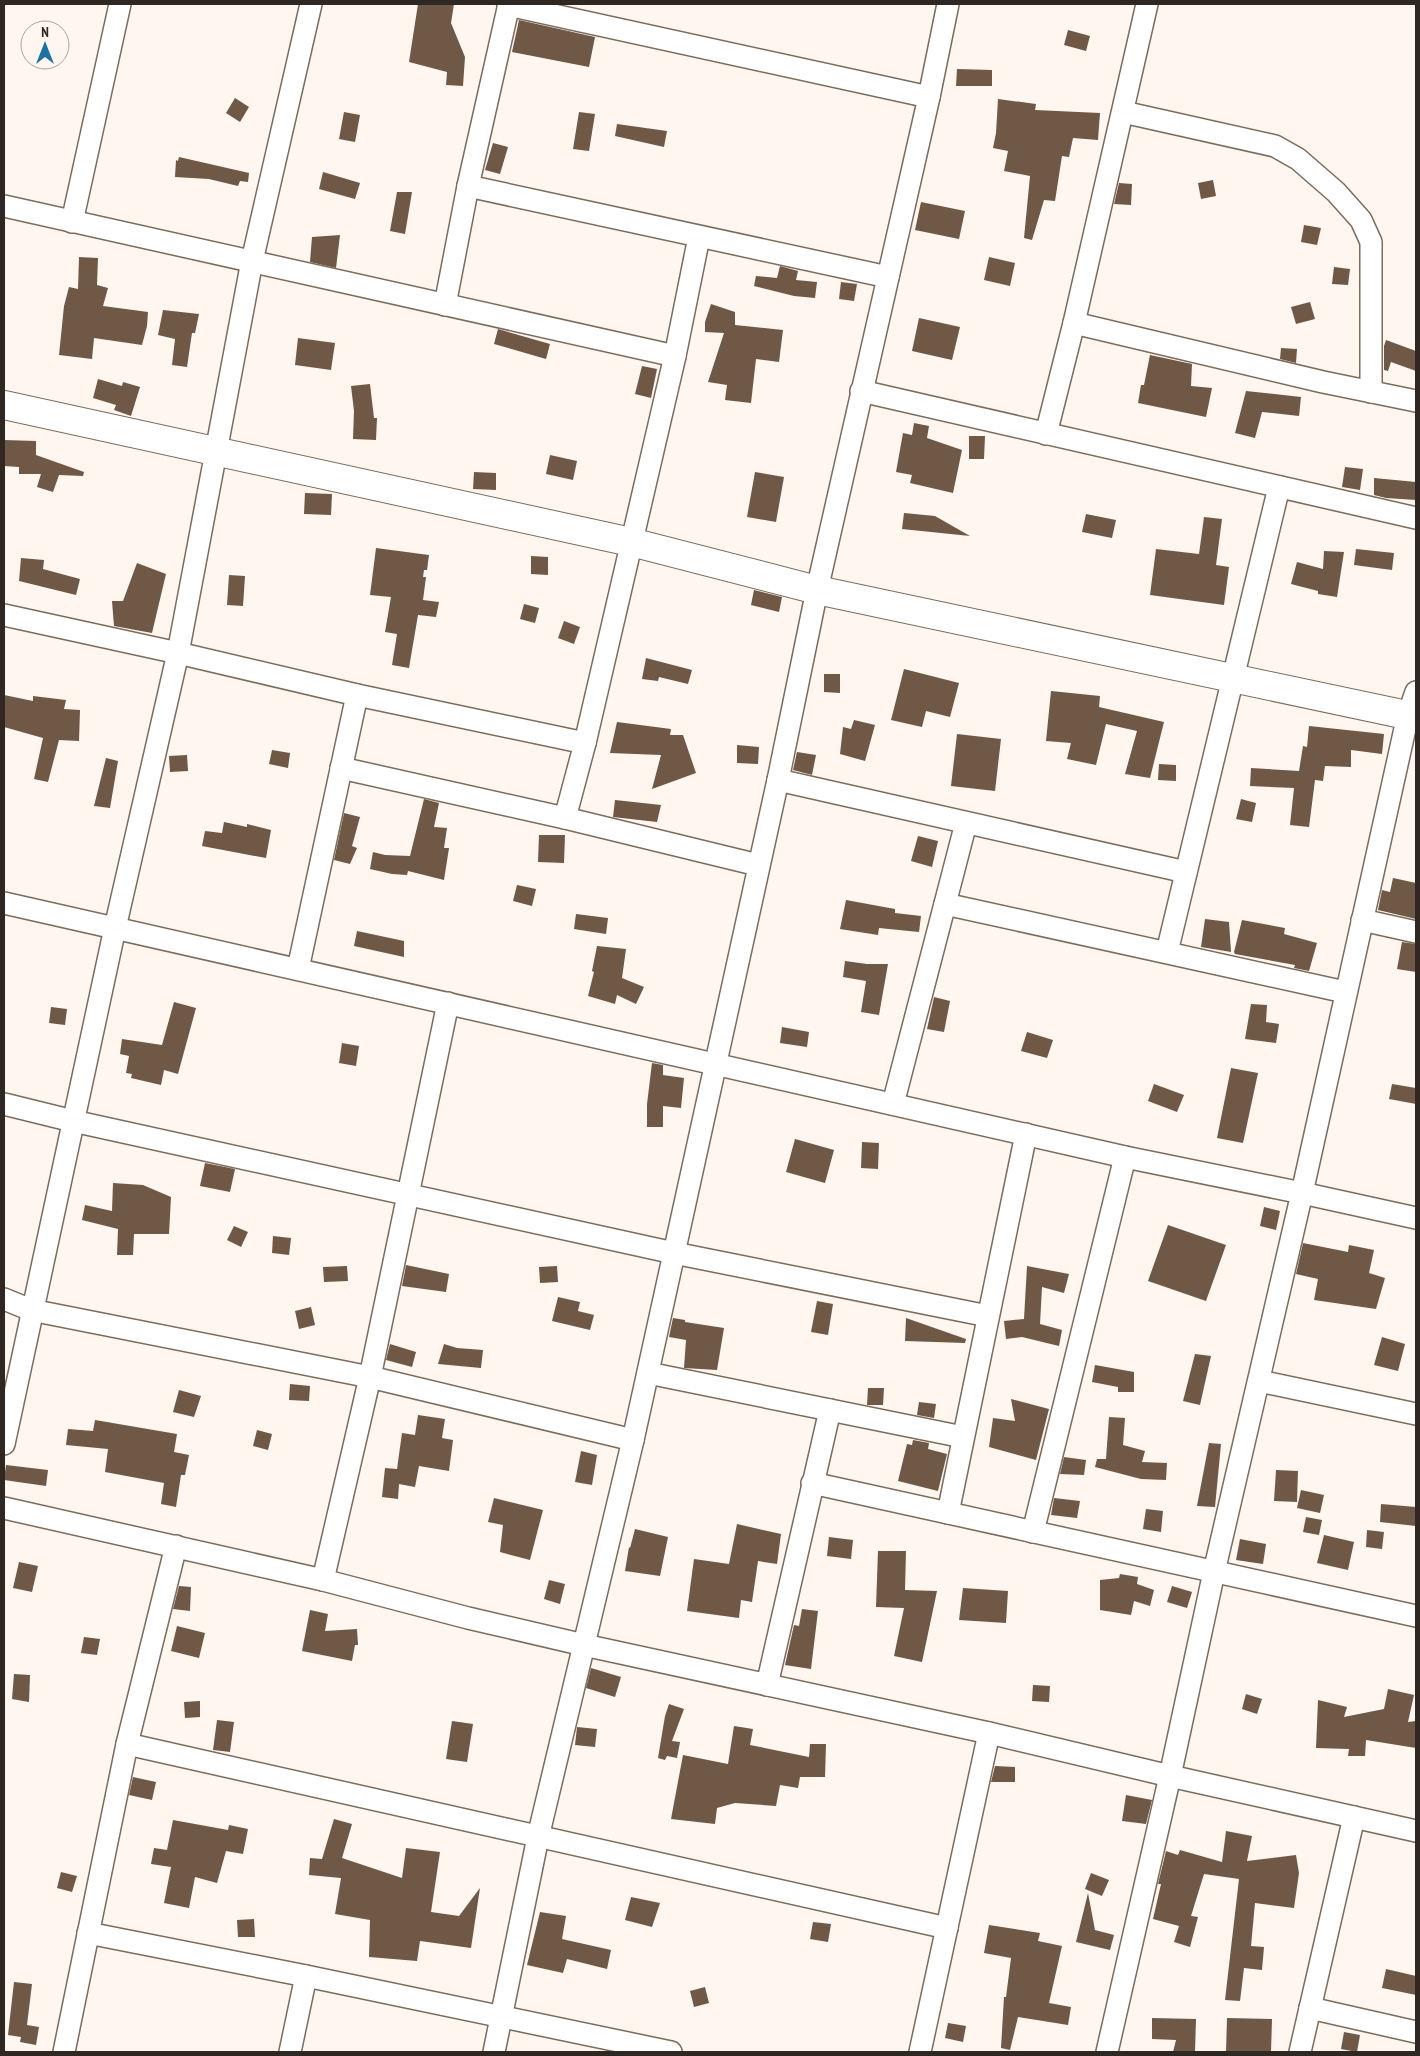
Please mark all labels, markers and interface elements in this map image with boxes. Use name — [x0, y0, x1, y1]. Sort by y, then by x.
north arrow — [20, 20, 70, 70]
text: N — [41, 23, 49, 41]

